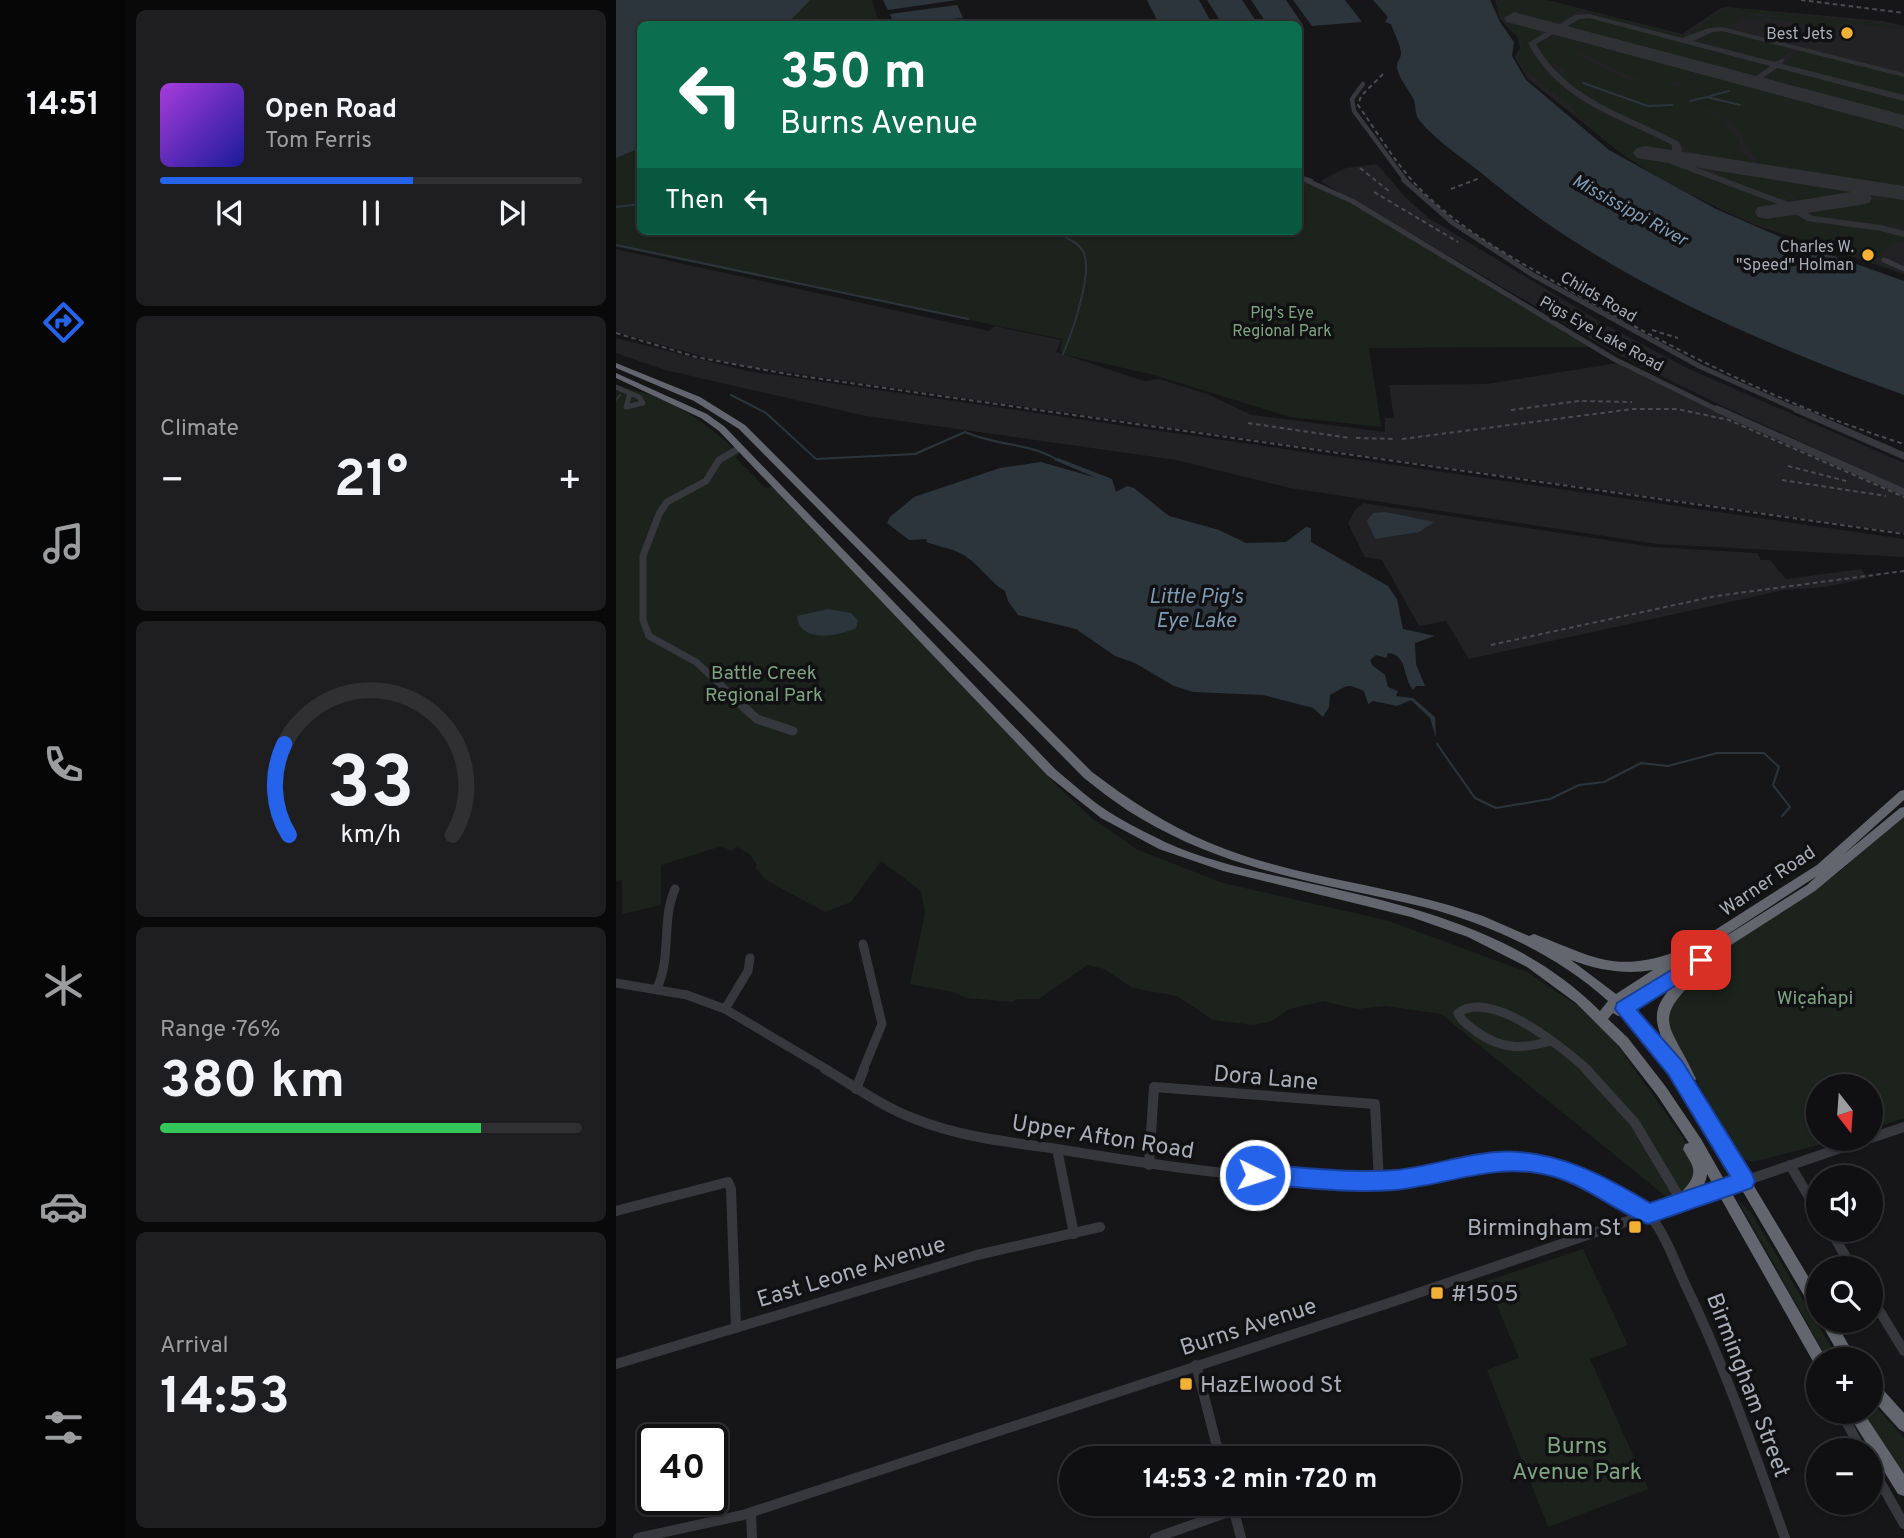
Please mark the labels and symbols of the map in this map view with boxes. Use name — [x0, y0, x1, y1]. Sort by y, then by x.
place label: Best Jets — [1766, 25, 1833, 45]
marker: Best Jets — [1839, 25, 1855, 41]
water label: Mississippi River — [1567, 170, 1693, 254]
place label: Charles W. "Speed" Holman — [1736, 238, 1854, 276]
marker: Charles W. "Speed" Holman — [1860, 247, 1876, 263]
street label: Childs Road — [1556, 268, 1640, 328]
street label: Pigs Eye Lake Road — [1536, 292, 1667, 377]
park label: Pig's Eye Regional Park — [1232, 304, 1332, 342]
water label: Little Pig's Eye Lake — [1149, 584, 1244, 635]
park label: Battle Creek Regional Park — [705, 662, 823, 708]
street label: Warner Road — [1716, 841, 1821, 922]
pin — [1671, 930, 1731, 990]
park label: Wic̣aḣapi — [1777, 986, 1853, 1011]
street label: Dora Lane — [1212, 1060, 1319, 1099]
north arrow — [1806, 1074, 1883, 1152]
street label: Upper Afton Road — [1009, 1110, 1196, 1167]
position arrow — [1218, 1138, 1292, 1212]
place label: Birmingham St — [1467, 1215, 1621, 1244]
marker: Birmingham St — [1627, 1219, 1643, 1235]
street label: East Leone Avenue — [754, 1231, 950, 1316]
place label: #1505 — [1451, 1281, 1519, 1310]
marker: #1505 — [1429, 1285, 1445, 1301]
street label: Birmingham Street — [1698, 1290, 1795, 1482]
street label: Burns Avenue — [1177, 1293, 1321, 1364]
place label: HazElwood St — [1200, 1372, 1342, 1401]
marker: HazElwood St — [1178, 1376, 1194, 1392]
speed limit sign: 40 — [637, 1424, 728, 1515]
park label: Burns Avenue Park — [1512, 1433, 1642, 1488]

